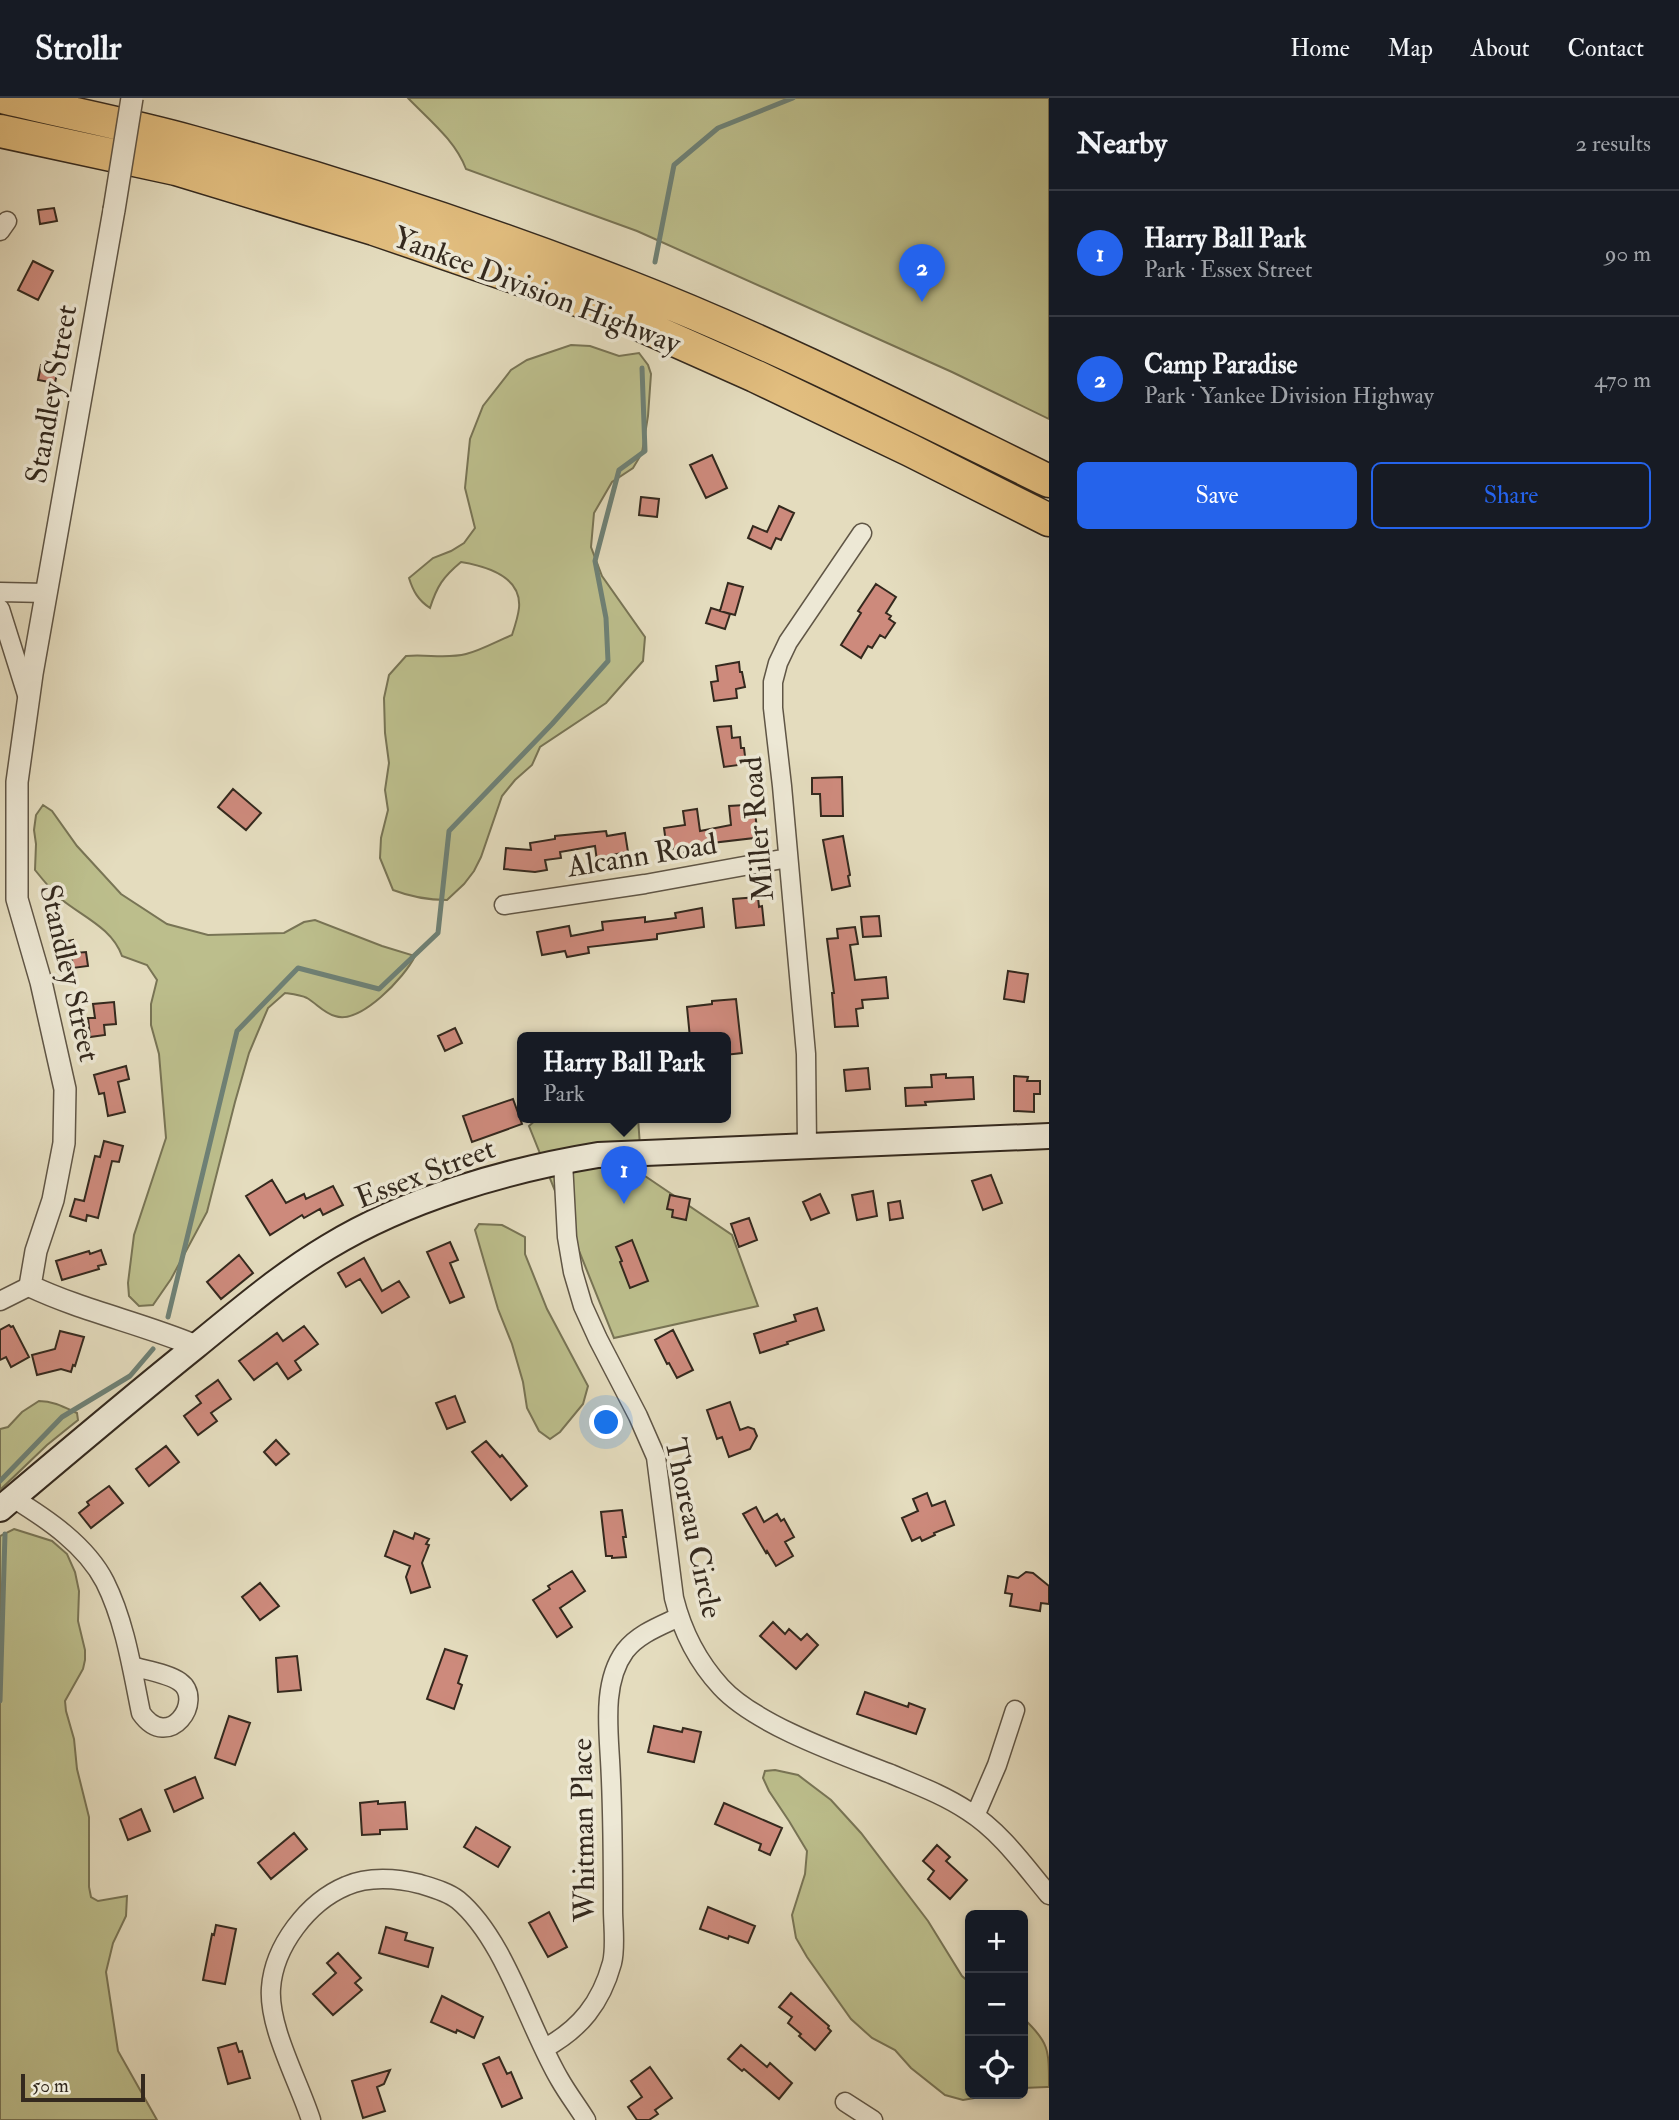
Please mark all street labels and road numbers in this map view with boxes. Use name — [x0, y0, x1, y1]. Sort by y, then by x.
street label: Yankee Division Highway — [388, 219, 687, 363]
street label: Standley Street — [18, 302, 85, 486]
street label: Miller Road — [733, 755, 782, 903]
street label: Alcann Road — [564, 825, 720, 886]
street label: Standley Street — [31, 881, 108, 1066]
street label: Essex Street — [350, 1130, 501, 1217]
street label: Thoreau Circle — [656, 1435, 731, 1622]
street label: Whitman Place — [563, 1738, 604, 1923]

